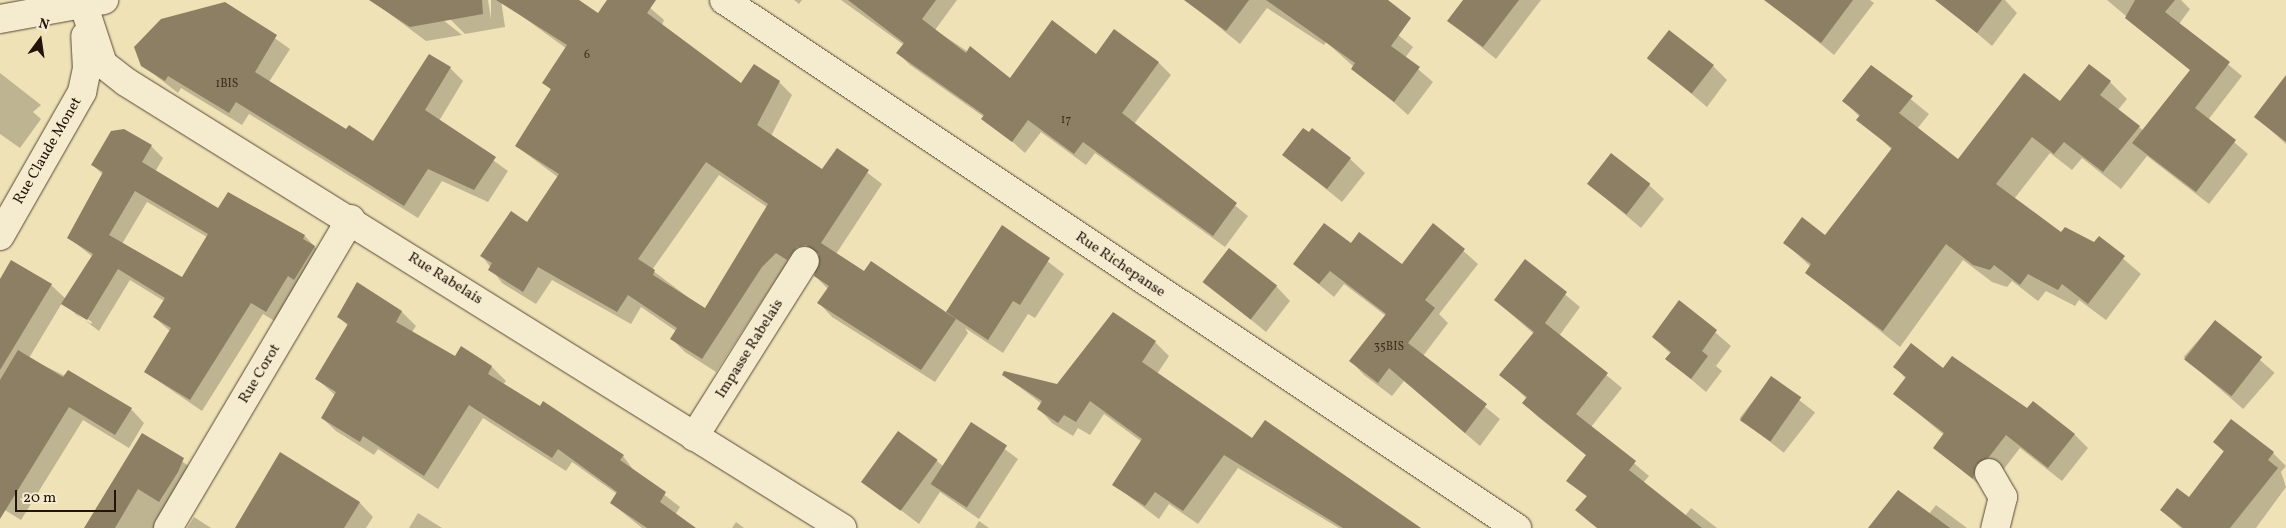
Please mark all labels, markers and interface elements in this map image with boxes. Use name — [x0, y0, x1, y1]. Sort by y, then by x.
north arrow — [15, 15, 65, 65]
text: N — [37, 15, 51, 35]
house number: 6 — [584, 49, 590, 63]
house number: 1BIS — [215, 78, 239, 92]
street label: Rue Claude Monet — [10, 94, 86, 208]
house number: 17 — [1061, 114, 1071, 128]
street label: Rue Richepanse — [1072, 228, 1168, 302]
street label: Rue Rabelais — [404, 249, 486, 309]
street label: Impasse Rabelais — [712, 296, 788, 402]
street label: Rue Corot — [235, 341, 285, 407]
house number: 35BIS — [1374, 341, 1404, 355]
scale bar — [18, 480, 119, 512]
text: 20 m — [23, 488, 56, 509]

